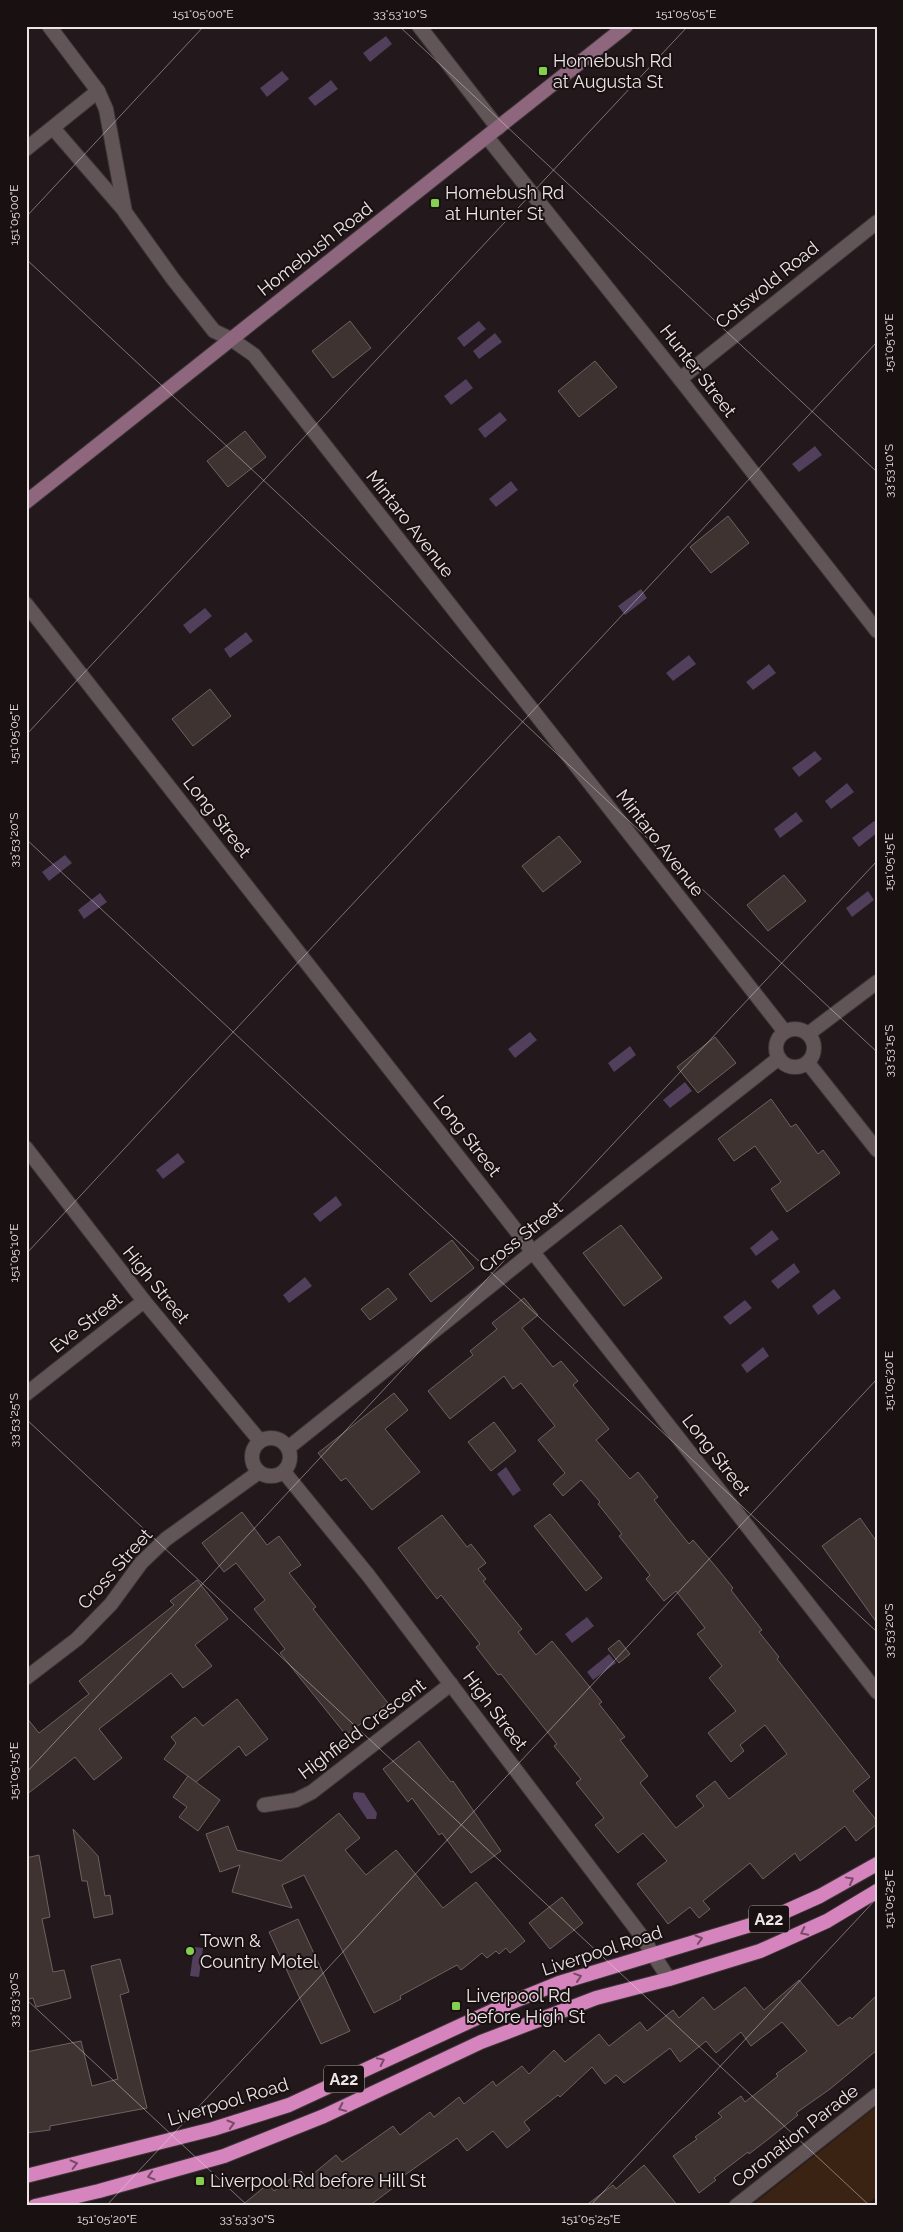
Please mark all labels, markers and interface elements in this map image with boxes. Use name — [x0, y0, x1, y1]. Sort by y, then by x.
text: 151°05'00"E — [172, 7, 234, 21]
text: 33°53'10"S — [373, 7, 427, 21]
text: 151°05'05"E — [656, 7, 716, 21]
place label: Homebush Rd at Augusta St — [553, 50, 672, 92]
marker: Homebush Rd at Augusta St — [537, 65, 549, 77]
place label: Homebush Rd at Hunter St — [445, 182, 564, 224]
text: 151°05'00"E — [7, 184, 21, 246]
street label: Homebush Road — [253, 197, 376, 300]
marker: Homebush Rd at Hunter St — [429, 197, 441, 209]
street label: Cotswold Road — [711, 237, 822, 333]
text: 151°05'10"E — [882, 314, 896, 373]
street label: Hunter Street — [656, 320, 741, 421]
text: 33°53'10"S — [882, 444, 896, 498]
street label: Mintaro Avenue — [362, 466, 459, 582]
text: 151°05'05"E — [7, 704, 21, 764]
street label: Long Street — [179, 772, 256, 861]
street label: Mintaro Avenue — [612, 785, 709, 901]
text: 33°53'20"S — [7, 812, 21, 868]
text: 151°05'15"E — [882, 833, 896, 891]
text: 33°53'15"S — [882, 1024, 896, 1078]
street label: Long Street — [429, 1091, 506, 1180]
street label: Cross Street — [475, 1197, 567, 1277]
text: 151°05'10"E — [7, 1224, 21, 1283]
street label: High Street — [119, 1242, 194, 1328]
street label: Eve Street — [46, 1288, 126, 1357]
text: 151°05'20"E — [882, 1351, 896, 1411]
text: 33°53'25"S — [7, 1393, 21, 1447]
street label: Long Street — [678, 1410, 755, 1499]
street label: Cross Street — [73, 1524, 156, 1613]
text: 33°53'20"S — [882, 1603, 896, 1659]
street label: High Street — [459, 1667, 532, 1754]
street label: Highfield Crescent — [294, 1674, 429, 1783]
text: 151°05'15"E — [7, 1742, 21, 1800]
text: 151°05'25"E — [882, 1869, 896, 1929]
one-way arrow — [845, 1876, 854, 1886]
road number: A22 — [749, 1906, 789, 1932]
street label: Liverpool Road — [539, 1921, 665, 1980]
one-way arrow — [800, 1926, 809, 1937]
place label: Town & Country Motel — [200, 1930, 318, 1972]
one-way arrow — [695, 1935, 703, 1945]
marker: Town & Country Motel — [184, 1945, 196, 1957]
text: 33°53'30"S — [7, 1972, 21, 2028]
one-way arrow — [573, 1972, 582, 1982]
place label: Liverpool Rd before High St — [466, 1985, 585, 2027]
marker: Liverpool Rd before High St — [450, 2000, 462, 2012]
one-way arrow — [375, 2057, 384, 2067]
road number: A22 — [324, 2066, 364, 2092]
street label: Liverpool Road — [165, 2073, 291, 2130]
street label: Coronation Parade — [727, 2079, 862, 2191]
one-way arrow — [338, 2101, 347, 2112]
one-way arrow — [226, 2119, 235, 2129]
one-way arrow — [69, 2159, 78, 2170]
place label: Liverpool Rd before Hill St — [210, 2170, 426, 2191]
one-way arrow — [148, 2171, 156, 2181]
marker: Liverpool Rd before Hill St — [194, 2175, 206, 2187]
text: 151°05'20"E — [77, 2212, 137, 2226]
text: 33°53'30"S — [219, 2212, 275, 2226]
text: 151°05'25"E — [561, 2212, 621, 2226]

